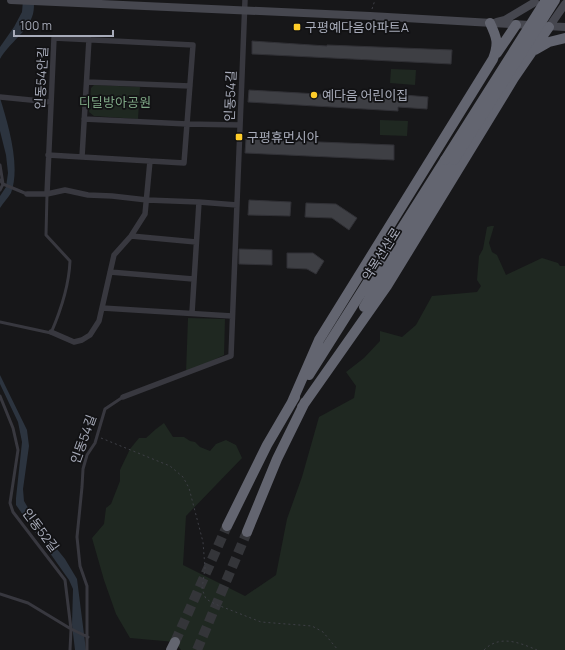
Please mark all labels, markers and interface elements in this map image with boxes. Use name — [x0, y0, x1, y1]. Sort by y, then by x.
scale bar — [14, 12, 113, 38]
text: 100 m — [20, 17, 52, 34]
place label: 구평예다음아파트A — [305, 18, 409, 36]
marker: 구평예다음아파트A — [292, 22, 302, 32]
street label: 인동54안길 — [30, 46, 52, 110]
street label: 인동54길 — [220, 70, 240, 122]
place label: 예다음 어린이집 — [322, 86, 408, 104]
marker: 예다음 어린이집 — [309, 90, 319, 100]
park label: 디딜방아공원 — [79, 93, 151, 111]
place label: 구평휴먼시아 — [247, 128, 319, 146]
marker: 구평휴먼시아 — [234, 132, 244, 142]
street label: 약목선산로 — [358, 224, 404, 284]
street label: 인동54길 — [66, 412, 100, 466]
street label: 인동52길 — [19, 504, 63, 556]

